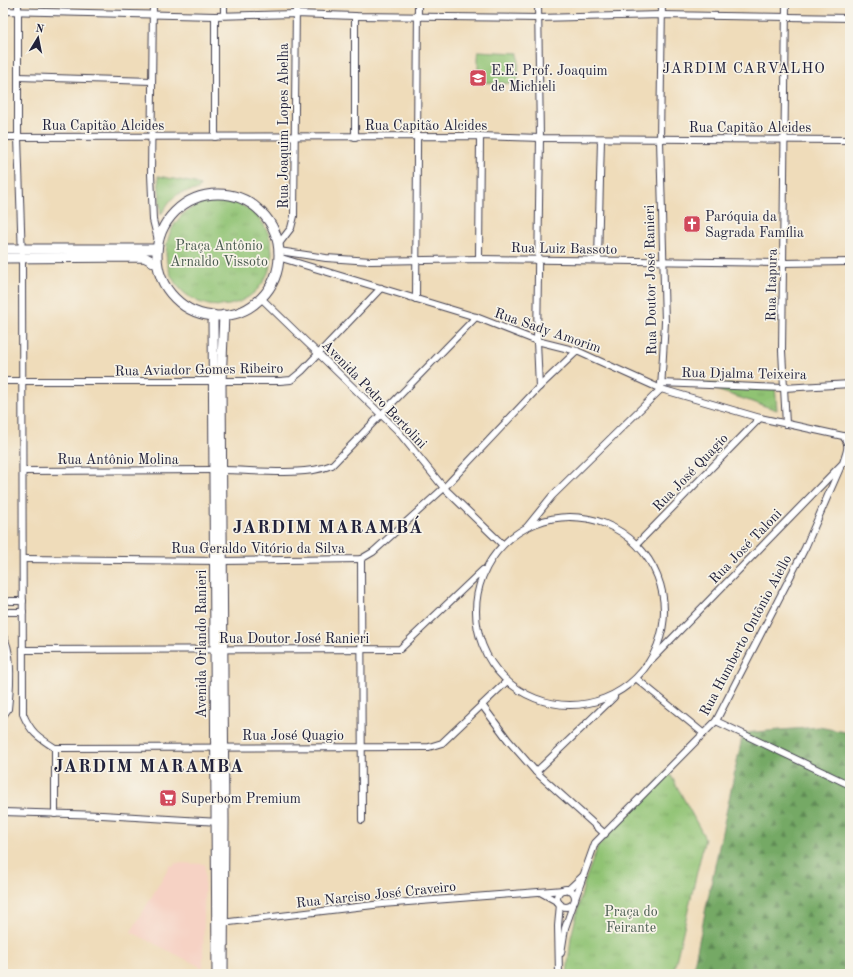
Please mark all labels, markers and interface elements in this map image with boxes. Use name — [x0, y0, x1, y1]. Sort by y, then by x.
north arrow — [18, 18, 58, 58]
text: N — [34, 23, 45, 36]
street label: Rua Joaquim Lopes Abelha — [277, 43, 291, 209]
district label: JARDIM CARVALHO — [662, 62, 826, 77]
place label: E.E. Prof. Joaquim de Michieli — [491, 64, 608, 94]
school or university icon: E.E. Prof. Joaquim de Michieli — [468, 68, 488, 88]
street label: Rua Capitão Alcides — [42, 119, 164, 133]
street label: Rua Capitão Alcides — [365, 119, 487, 133]
street label: Rua Capitão Alcides — [689, 121, 811, 135]
street label: Rua Doutor José Ranieri — [643, 204, 659, 355]
place label: Paróquia da Sagrada Família — [705, 210, 804, 240]
church icon: Paróquia da Sagrada Família — [682, 214, 702, 234]
park label: Praça Antônio Arnaldo Vissoto — [170, 239, 268, 269]
street label: Rua Luiz Bassoto — [511, 241, 617, 257]
street label: Rua Itapura — [764, 248, 780, 322]
street label: Rua Sady Amorim — [492, 306, 603, 356]
street label: Avenida Pedro Bertolini — [319, 338, 430, 452]
street label: Rua Aviador Gomes Ribeiro — [115, 362, 283, 378]
street label: Rua Djalma Teixeira — [681, 366, 807, 382]
street label: Rua José Quagio — [650, 431, 731, 514]
street label: Rua Antônio Molina — [57, 453, 179, 467]
street label: Rua José Taloni — [707, 507, 785, 587]
district label: JARDIM MARAMBÁ — [233, 515, 423, 537]
street label: Rua Geraldo Vitório da Silva — [171, 542, 345, 556]
street label: Rua Humberto Ontõnio Aiello — [697, 553, 794, 718]
street label: Avenida Orlando Ranieri — [195, 569, 209, 718]
street label: Rua Doutor José Ranieri — [219, 632, 369, 646]
street label: Rua José Quagio — [242, 729, 344, 743]
district label: JARDIM MARAMBA — [54, 758, 244, 776]
supermarket icon: Superbom Premium — [158, 788, 178, 808]
place label: Superbom Premium — [181, 792, 301, 806]
street label: Rua Narciso José Craveiro — [295, 880, 457, 910]
park label: Praça do Feirante — [604, 905, 658, 935]

